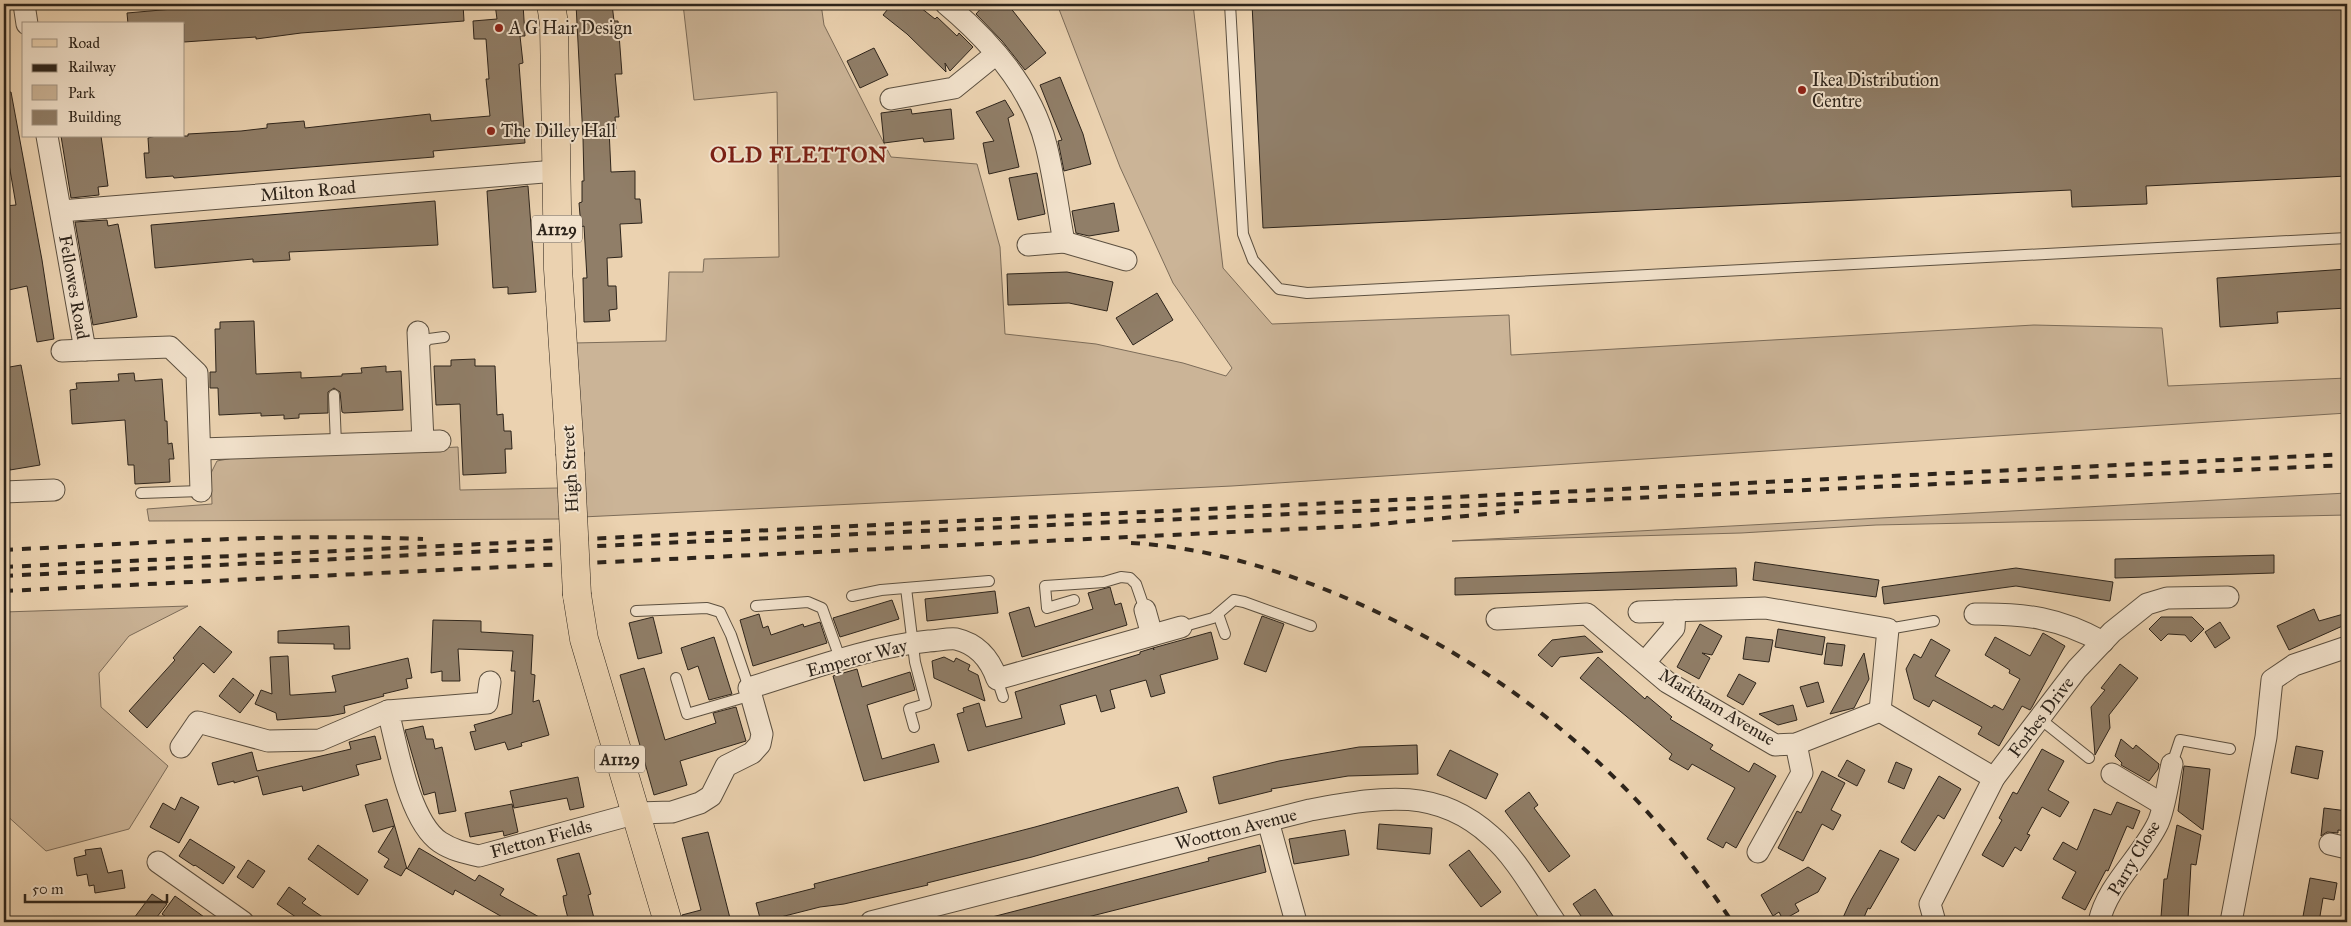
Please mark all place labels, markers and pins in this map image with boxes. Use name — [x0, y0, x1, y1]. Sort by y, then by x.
place label: A G Hair Design — [508, 17, 632, 40]
marker: A G Hair Design — [493, 22, 505, 34]
place label: Ikea Distribution Centre — [1812, 69, 1939, 112]
marker: Ikea Distribution Centre — [1796, 84, 1808, 96]
place label: The Dilley Hall — [501, 120, 616, 142]
marker: The Dilley Hall — [485, 125, 497, 137]

